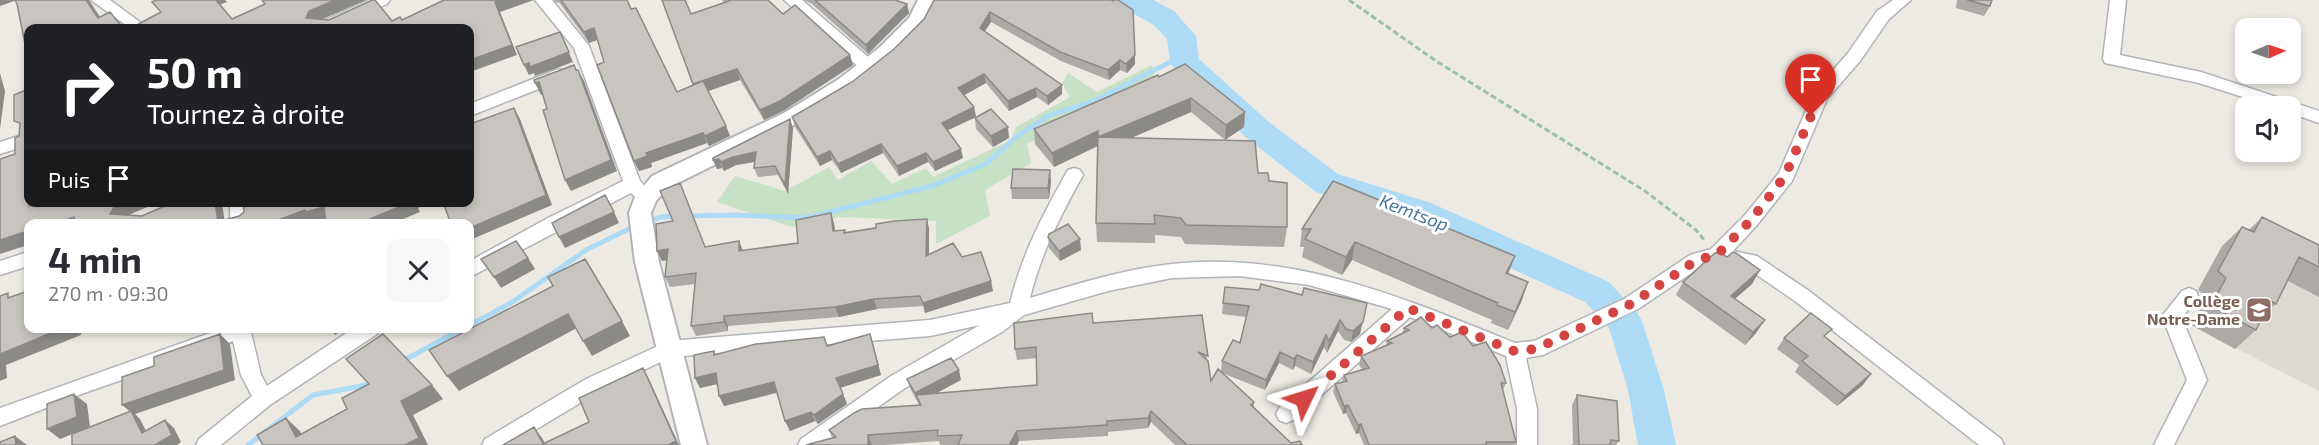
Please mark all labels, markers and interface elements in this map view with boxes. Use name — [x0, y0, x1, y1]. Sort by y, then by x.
north arrow — [2235, 18, 2301, 84]
map controls — [2235, 18, 2301, 162]
text: 50 m — [147, 46, 243, 96]
icon: right — [48, 48, 126, 126]
pin — [1785, 54, 1836, 116]
icon: arrive — [1794, 63, 1827, 96]
button: sound — [2235, 96, 2301, 162]
text: Tournez à droite — [147, 97, 345, 129]
icon: arrive — [102, 162, 135, 195]
text: Puis — [48, 166, 90, 192]
water label: Kemtsop — [1377, 189, 1452, 235]
text: 4 min — [48, 237, 142, 280]
button: close — [387, 239, 450, 302]
text: 270 m · 09:30 — [48, 281, 169, 305]
place label: Collège Notre-Dame — [2147, 291, 2240, 328]
school or university icon: Collège Notre-Dame — [2244, 295, 2274, 325]
position arrow — [1272, 367, 1336, 431]

